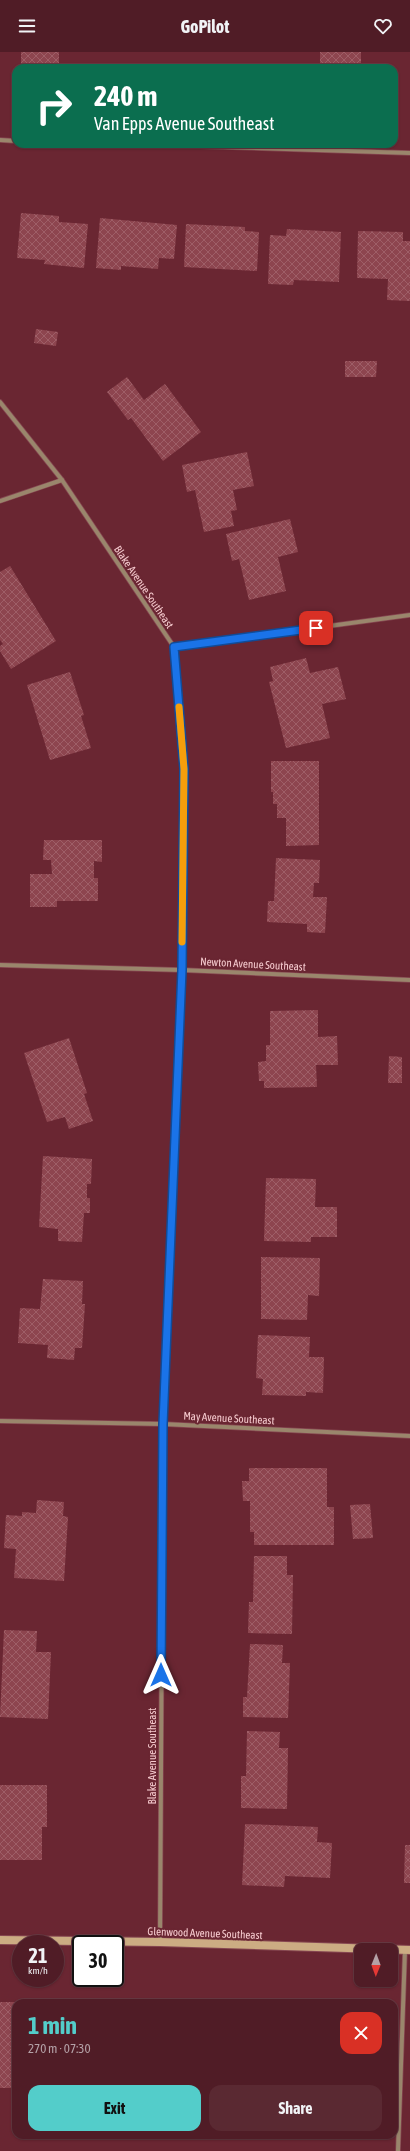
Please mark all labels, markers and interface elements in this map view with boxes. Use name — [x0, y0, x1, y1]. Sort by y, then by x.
icon: menu — [16, 15, 38, 37]
icon: heart — [372, 15, 394, 37]
text: GoPilot — [180, 16, 230, 37]
icon: right — [28, 80, 80, 132]
text: 240 m — [94, 80, 157, 112]
text: Van Epps Avenue Southeast — [94, 113, 274, 134]
street label: Blake Avenue Southeast — [112, 543, 176, 631]
pin — [299, 611, 333, 645]
icon: arrive — [305, 617, 327, 639]
street label: Newton Avenue Southeast — [200, 955, 306, 973]
street label: May Avenue Southeast — [183, 1410, 275, 1426]
position arrow — [140, 1654, 182, 1696]
street label: Blake Avenue Southeast — [146, 1707, 158, 1805]
street label: Glenwood Avenue Southeast — [147, 1925, 263, 1941]
speed limit sign: 30 — [72, 1935, 124, 1987]
north arrow — [354, 1943, 398, 1987]
map controls — [354, 1943, 398, 1987]
text: 21 — [29, 1944, 47, 1967]
text: km/h — [28, 1965, 48, 1976]
text: 1 min — [28, 2012, 77, 2039]
button: close — [340, 2012, 382, 2054]
text: 270 m · 07:30 — [28, 2041, 91, 2056]
button: Exit — [28, 2085, 201, 2131]
button: Share — [209, 2085, 382, 2131]

